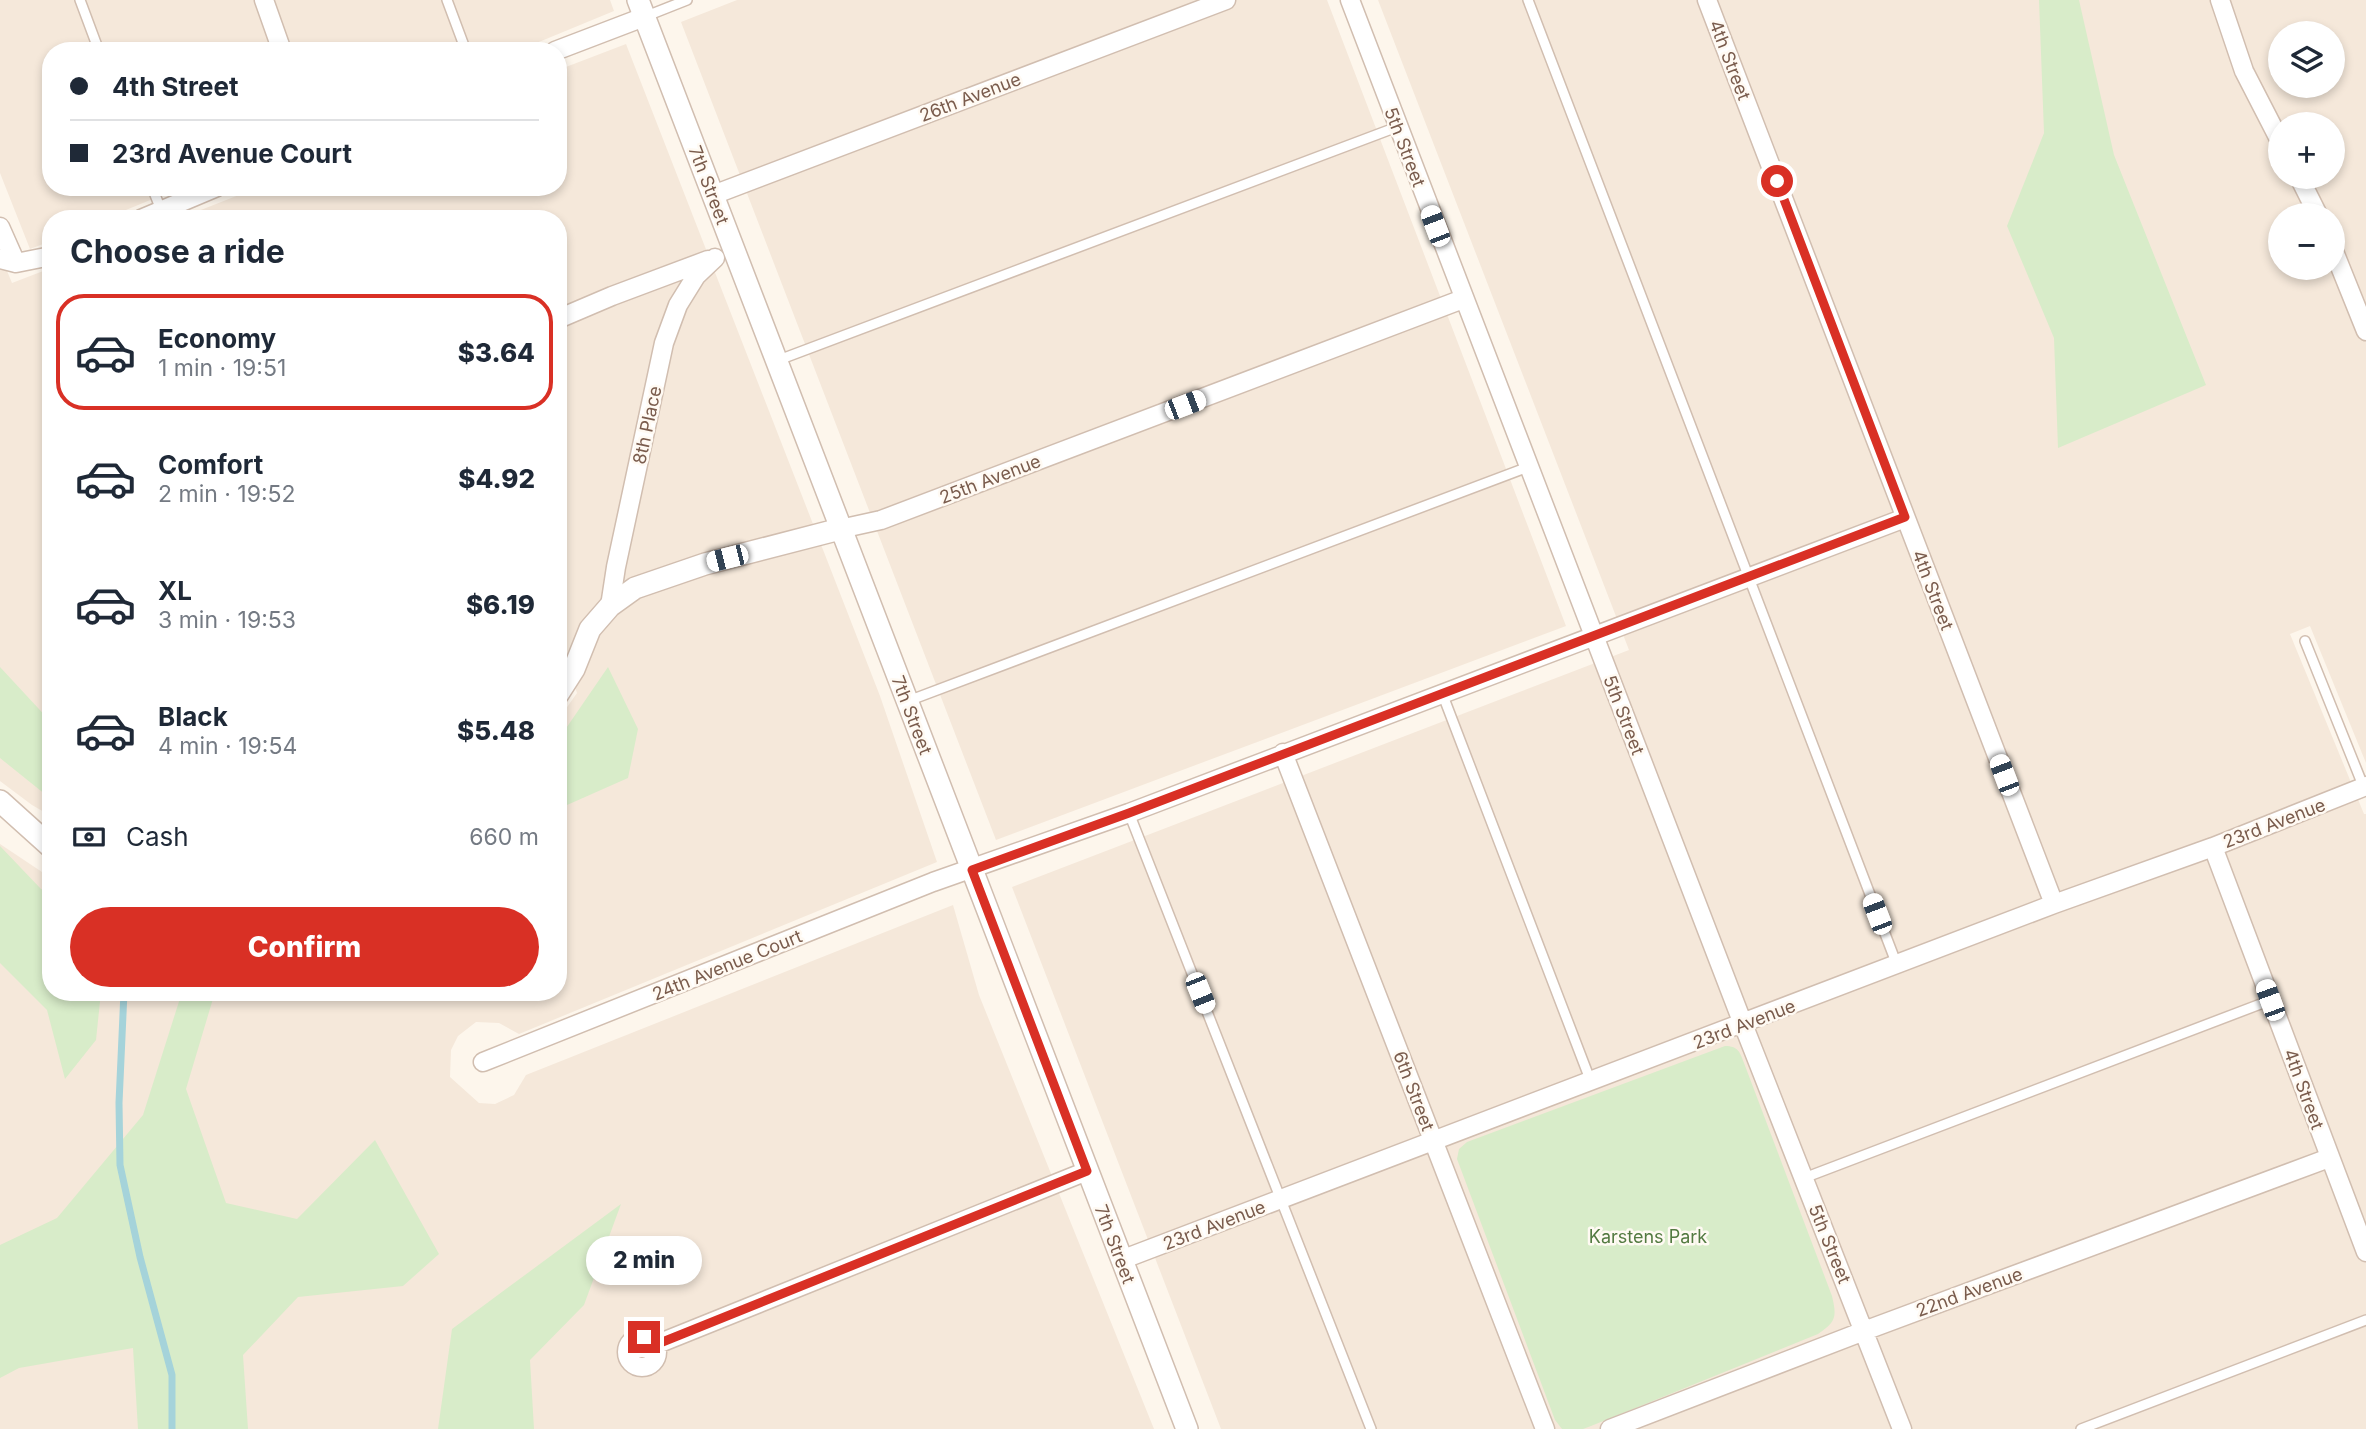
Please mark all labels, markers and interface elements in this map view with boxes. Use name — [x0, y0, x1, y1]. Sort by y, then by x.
street label: 4th Street — [1705, 17, 1755, 103]
map controls — [2268, 21, 2345, 280]
button: layers — [2268, 21, 2345, 98]
street label: 26th Avenue — [916, 68, 1024, 126]
text: 4th Street — [112, 71, 239, 102]
street label: 5th Street — [1380, 104, 1430, 190]
button: + — [2268, 112, 2345, 189]
text: 23rd Avenue Court — [112, 138, 352, 169]
street label: 7th Street — [684, 143, 734, 227]
route start — [1761, 165, 1793, 197]
car — [1418, 203, 1453, 249]
button: − — [2268, 203, 2345, 280]
text: Choose a ride — [70, 232, 285, 271]
icon: car — [74, 321, 137, 384]
text: Economy — [158, 323, 276, 354]
text: $3.64 — [458, 337, 535, 368]
text: 1 min · 19:51 — [158, 354, 286, 382]
street label: 8th Place — [628, 384, 666, 466]
car — [1162, 388, 1209, 422]
icon: car — [74, 447, 137, 510]
text: Comfort — [158, 449, 263, 480]
street label: 25th Avenue — [936, 450, 1044, 508]
text: $4.92 — [458, 463, 535, 494]
text: 2 min · 19:52 — [158, 480, 296, 508]
car — [705, 543, 750, 573]
street label: 4th Street — [1908, 547, 1958, 633]
icon: car — [74, 573, 137, 636]
text: XL — [158, 575, 192, 606]
text: $6.19 — [466, 589, 535, 620]
text: 3 min · 19:53 — [158, 606, 296, 634]
street label: 5th Street — [1599, 672, 1649, 758]
street label: 7th Street — [887, 673, 937, 757]
icon: car — [74, 699, 137, 762]
text: Black — [158, 701, 228, 732]
text: $5.48 — [457, 715, 535, 746]
text: 4 min · 19:54 — [158, 732, 297, 760]
car — [1987, 752, 2022, 798]
street label: 23rd Avenue — [2220, 794, 2328, 852]
icon: cash — [70, 818, 108, 856]
text: Cash — [126, 821, 189, 852]
text: 660 m — [469, 823, 539, 851]
car — [1860, 891, 1895, 937]
button: Confirm — [70, 907, 539, 987]
street label: 24th Avenue Court — [649, 925, 805, 1005]
car — [1183, 970, 1218, 1016]
car — [2253, 977, 2288, 1023]
street label: 23rd Avenue — [1690, 995, 1798, 1053]
street label: 4th Street — [2280, 1046, 2328, 1132]
street label: 6th Street — [1389, 1048, 1439, 1134]
street label: 23rd Avenue — [1160, 1196, 1268, 1254]
street label: 5th Street — [1805, 1201, 1855, 1287]
street label: 7th Street — [1090, 1202, 1140, 1286]
park label: Karstens Park — [1589, 1226, 1707, 1247]
callout: 2 min — [586, 1236, 702, 1284]
text: 2 min — [613, 1246, 675, 1274]
street label: 22nd Avenue — [1913, 1263, 2025, 1321]
route end — [628, 1321, 660, 1353]

